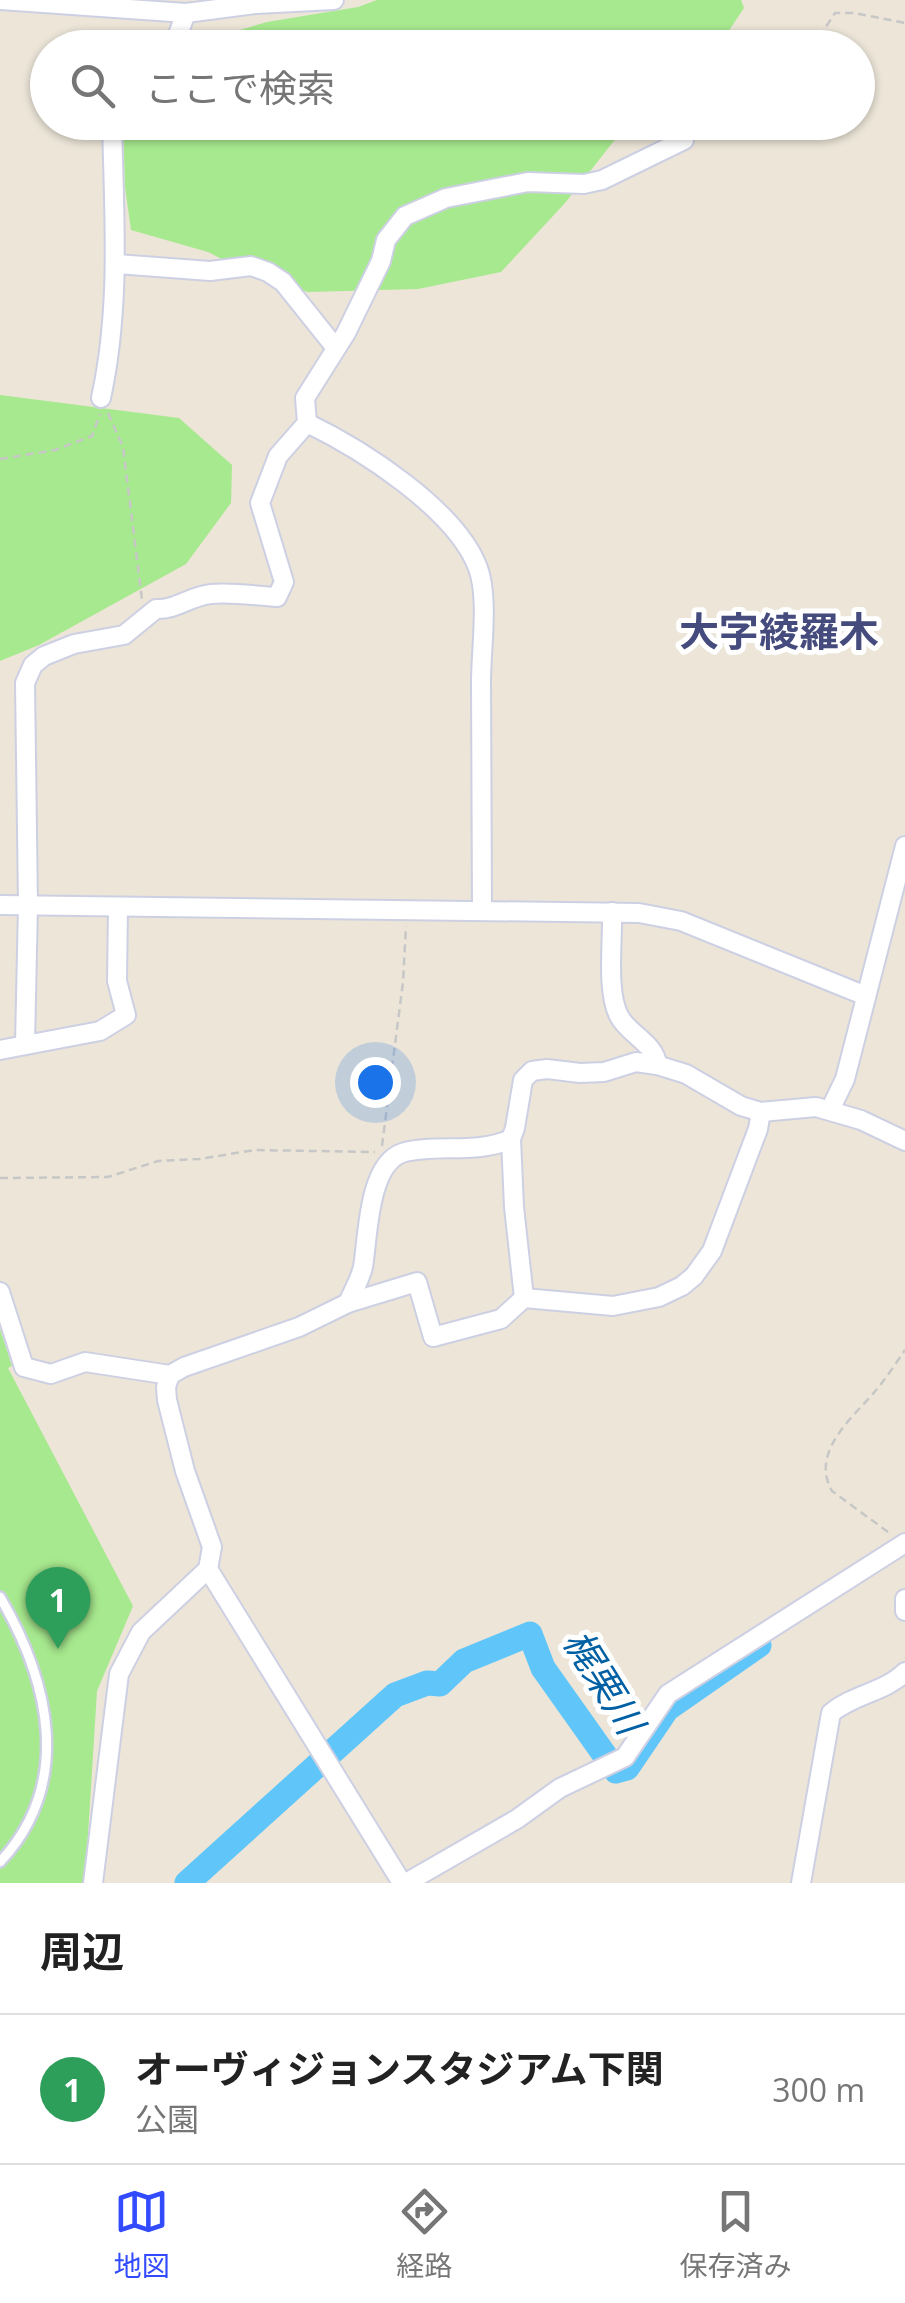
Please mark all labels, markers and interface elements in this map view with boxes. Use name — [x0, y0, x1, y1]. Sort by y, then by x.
search box — [30, 30, 875, 140]
icon: search — [65, 58, 120, 113]
text: ここで検索 — [145, 61, 335, 113]
district label: 大字綾羅木 — [679, 603, 879, 658]
your location — [350, 1057, 401, 1108]
pin: 1 — [26, 1566, 90, 1649]
water label: 梶栗川 — [552, 1619, 659, 1746]
text: 周辺 — [40, 1922, 124, 1979]
text: オーヴィジョンスタジアム下関 — [135, 2042, 664, 2094]
text: 1 — [63, 2068, 82, 2111]
text: 300 m — [772, 2068, 865, 2111]
text: 公園 — [135, 2097, 199, 2140]
tab: 地図 — [113, 2184, 170, 2284]
tab: 経路 — [396, 2184, 453, 2284]
tab: 保存済み — [679, 2184, 792, 2284]

